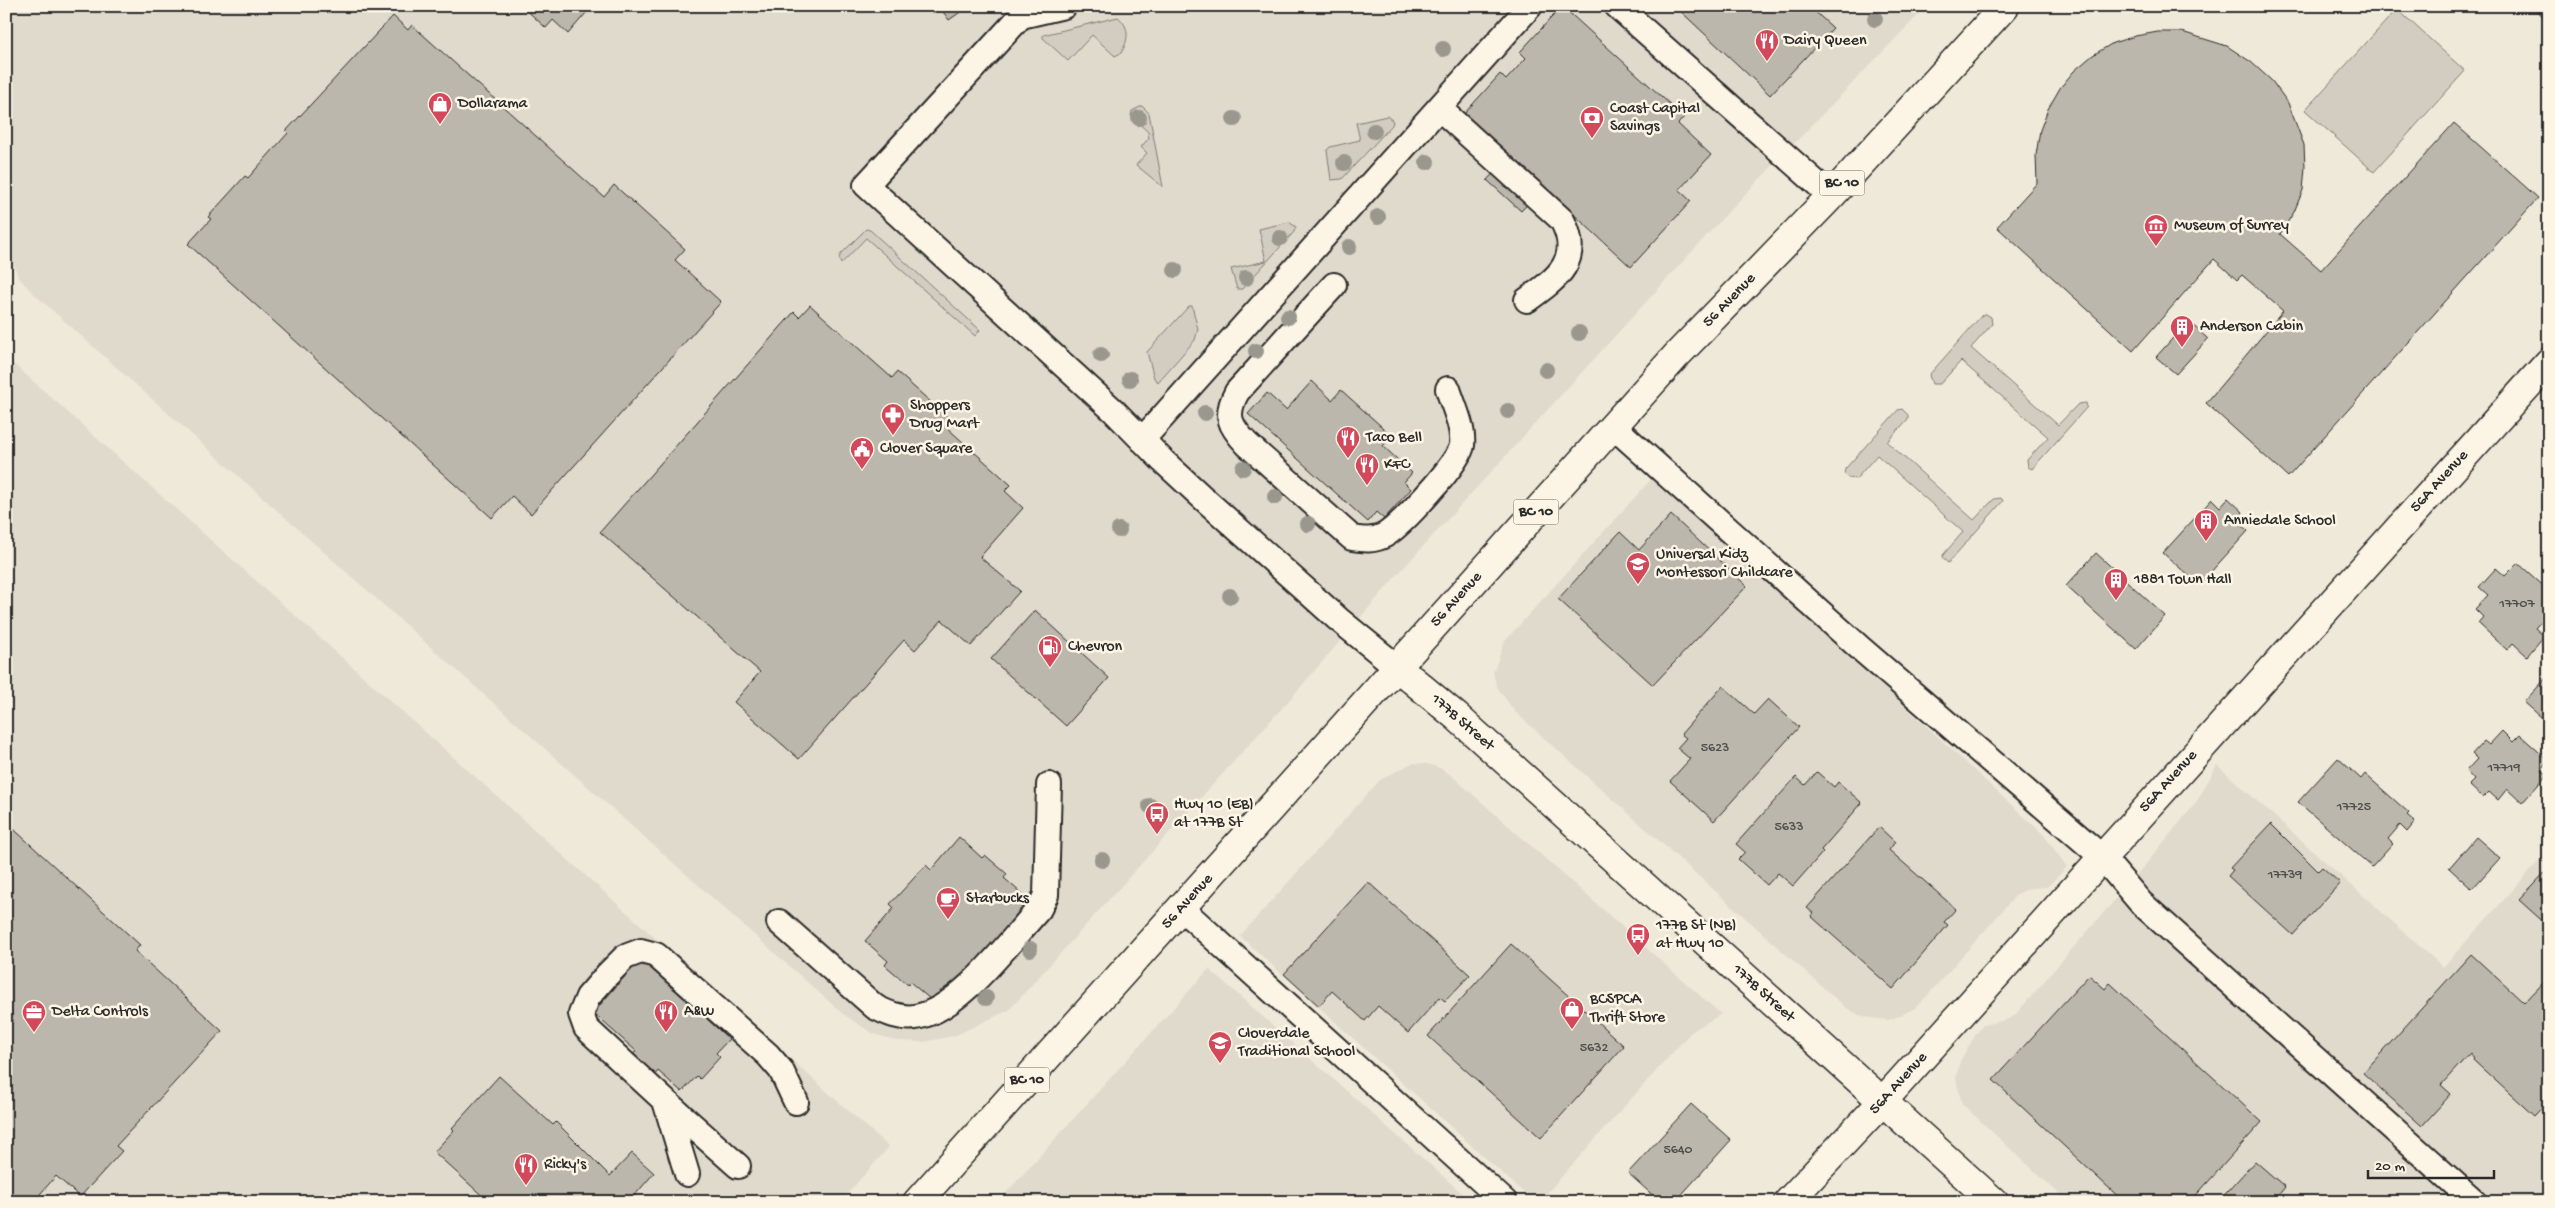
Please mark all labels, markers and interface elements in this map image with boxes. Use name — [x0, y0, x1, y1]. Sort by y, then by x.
restaurant icon: Dairy Queen — [1754, 28, 1780, 62]
place label: Dairy Queen — [1783, 32, 1867, 51]
shop icon: Dollarama — [427, 91, 453, 125]
place label: Dollarama — [457, 95, 529, 114]
place label: Coast Capital Savings — [1610, 100, 1700, 137]
bank icon: Coast Capital Savings — [1579, 105, 1605, 139]
road number: BC 10 — [1820, 170, 1864, 196]
museum icon: Museum of Surrey — [2143, 213, 2169, 247]
place label: Museum of Surrey — [2174, 217, 2289, 236]
street label: 56 Avenue — [1699, 269, 1761, 332]
building icon: Anderson Cabin — [2169, 314, 2195, 348]
place label: Anderson Cabin — [2200, 318, 2303, 337]
place label: Shoppers Drug Mart — [909, 397, 980, 434]
pharmacy icon: Shoppers Drug Mart — [880, 402, 906, 436]
restaurant icon: Taco Bell — [1335, 425, 1361, 459]
place label: Taco Bell — [1365, 429, 1422, 448]
public building icon: Clover Square — [849, 436, 875, 470]
place label: Clover Square — [880, 440, 973, 459]
street label: 56A Avenue — [2407, 446, 2474, 517]
restaurant icon: KFC — [1354, 452, 1380, 486]
place label: KFC — [1384, 456, 1411, 475]
road number: BC 10 — [1514, 500, 1558, 524]
building icon: Anniedale School — [2193, 508, 2219, 542]
place label: Anniedale School — [2224, 512, 2336, 531]
place label: Universal Kidz Montessori Childcare — [1656, 546, 1793, 583]
school or university icon: Universal Kidz Montessori Childcare — [1625, 551, 1651, 585]
building icon: 1881 Town Hall — [2103, 567, 2129, 601]
street label: 56 Avenue — [1427, 568, 1487, 632]
place label: 1881 Town Hall — [2133, 571, 2232, 590]
house number: 17707 — [2498, 596, 2535, 613]
fuel station icon: Chevron — [1037, 634, 1063, 668]
place label: Chevron — [1068, 638, 1123, 657]
street label: 177B Street — [1426, 690, 1499, 757]
house number: 5623 — [1701, 740, 1729, 757]
street label: 56A Avenue — [2136, 746, 2203, 817]
house number: 17719 — [2487, 760, 2520, 777]
place label: Hwy 10 (EB) at 177B St — [1174, 796, 1254, 833]
house number: 17725 — [2336, 799, 2371, 816]
bus stop icon: Hwy 10 (EB) at 177B St — [1144, 801, 1170, 835]
house number: 5633 — [1775, 819, 1804, 836]
house number: 17739 — [2267, 867, 2302, 884]
street label: 56 Avenue — [1158, 870, 1218, 934]
cafe icon: Starbucks — [935, 886, 961, 920]
place label: Starbucks — [966, 890, 1030, 909]
place label: 177B St (NB) at Hwy 10 — [1655, 917, 1737, 954]
bus stop icon: 177B St (NB) at Hwy 10 — [1625, 922, 1651, 956]
street label: 177B Street — [1727, 960, 1799, 1028]
place label: BCSPCA Thrift Store — [1589, 991, 1666, 1028]
shop icon: BCSPCA Thrift Store — [1559, 996, 1585, 1030]
office icon: Delta Controls — [21, 999, 47, 1033]
restaurant icon: A&W — [653, 999, 679, 1033]
place label: Delta Controls — [51, 1003, 149, 1022]
place label: A&W — [684, 1003, 715, 1022]
place label: Cloverdale Traditional School — [1237, 1025, 1355, 1062]
school or university icon: Cloverdale Traditional School — [1207, 1030, 1233, 1064]
house number: 5632 — [1580, 1040, 1608, 1057]
street label: 56A Avenue — [1866, 1048, 1933, 1119]
road number: BC 10 — [1004, 1068, 1050, 1092]
house number: 5640 — [1663, 1142, 1693, 1159]
scale bar — [2368, 1148, 2494, 1180]
restaurant icon: Ricky's — [513, 1152, 539, 1186]
place label: Ricky's — [544, 1156, 587, 1175]
text: 20 m — [2375, 1158, 2405, 1176]

